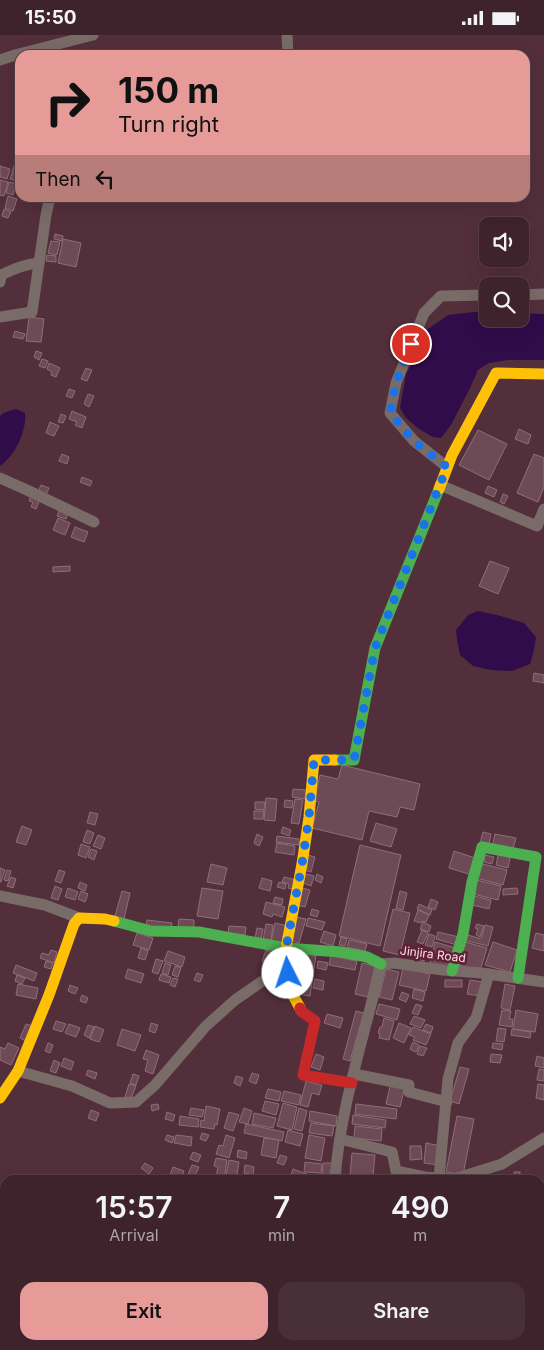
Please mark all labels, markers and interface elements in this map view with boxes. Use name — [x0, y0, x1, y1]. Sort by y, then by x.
text: 15:50 — [25, 6, 77, 29]
text: 150 m — [118, 69, 219, 111]
icon: right — [35, 70, 100, 135]
text: Turn right — [118, 111, 219, 137]
icon: left — [91, 165, 119, 193]
text: Then — [35, 168, 81, 191]
map controls — [479, 217, 529, 327]
button: sound — [479, 217, 529, 267]
button: search — [479, 277, 529, 327]
pin — [390, 323, 432, 365]
icon: arrive — [397, 330, 425, 358]
street label: Jinjira Road — [399, 943, 467, 965]
position arrow — [261, 946, 313, 998]
text: 15:57 — [95, 1189, 173, 1225]
text: 7 — [273, 1189, 290, 1225]
text: 490 — [391, 1189, 450, 1225]
text: Arrival — [109, 1225, 159, 1245]
text: min — [268, 1225, 295, 1245]
text: m — [413, 1225, 427, 1245]
button: Exit — [20, 1282, 268, 1340]
button: Share — [278, 1282, 525, 1340]

